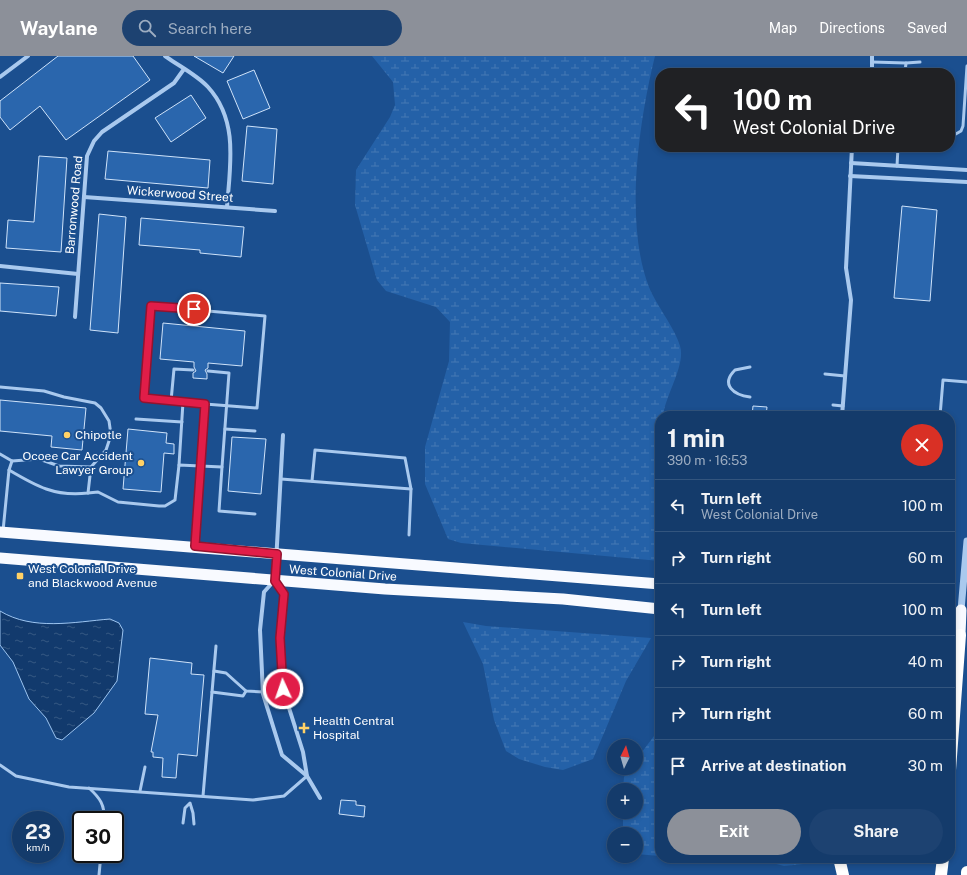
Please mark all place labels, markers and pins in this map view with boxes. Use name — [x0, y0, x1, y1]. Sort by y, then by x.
pin — [177, 292, 211, 326]
place label: Chipotle — [75, 428, 122, 442]
marker: Chipotle — [62, 430, 72, 440]
place label: Ocoee Car Accident Lawyer Group — [23, 449, 133, 477]
marker: Ocoee Car Accident Lawyer Group — [136, 458, 146, 468]
place label: West Colonial Drive and Blackwood Avenue — [28, 562, 158, 590]
marker: West Colonial Drive and Blackwood Avenue — [15, 571, 25, 581]
place label: Health Central Hospital — [313, 714, 395, 742]
marker: Health Central Hospital — [298, 722, 310, 734]

